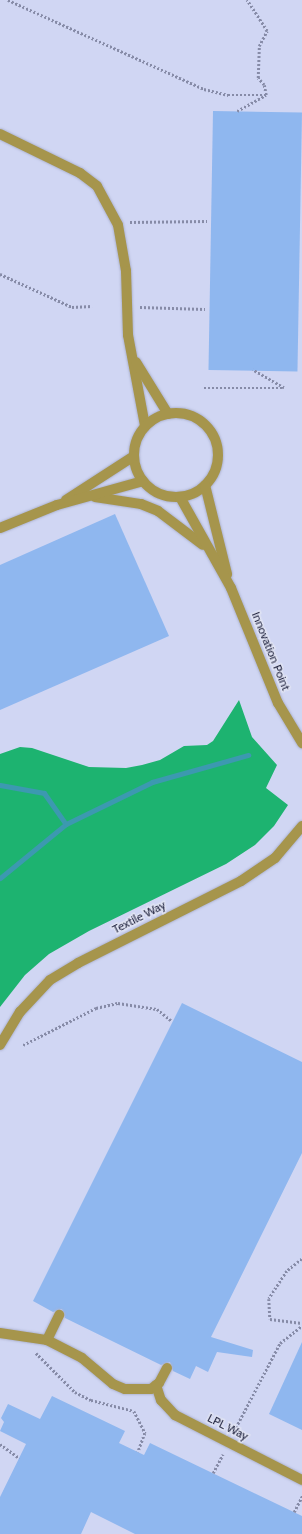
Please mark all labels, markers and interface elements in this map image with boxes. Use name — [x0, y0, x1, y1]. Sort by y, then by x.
street label: Innovation Point — [249, 610, 293, 692]
street label: Textile Way — [110, 897, 168, 937]
street label: LPL Way — [205, 1411, 251, 1443]

